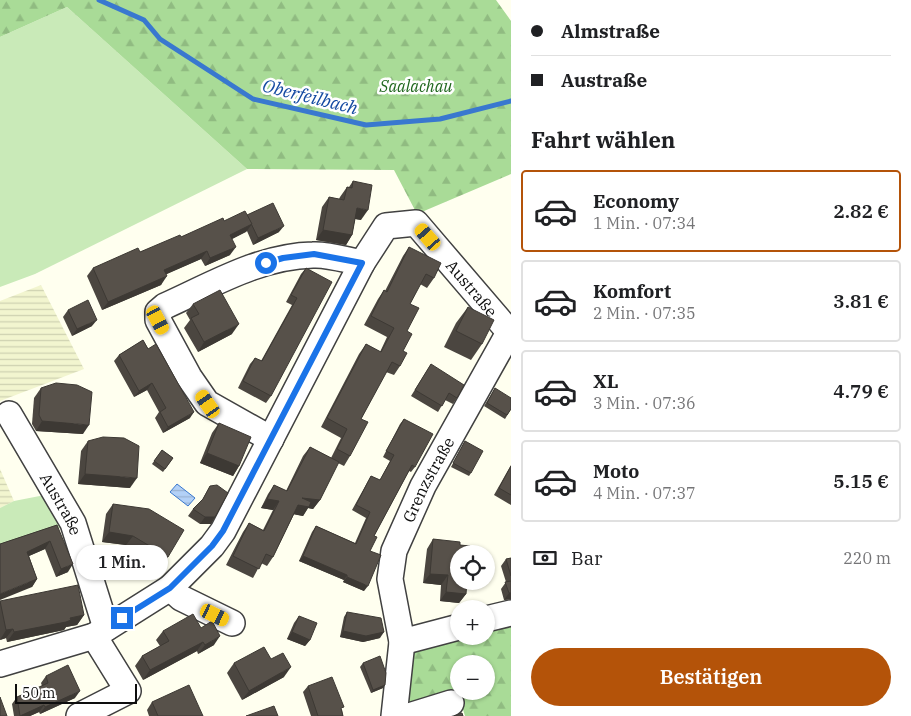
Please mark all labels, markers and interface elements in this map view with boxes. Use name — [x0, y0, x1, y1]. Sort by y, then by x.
text: Almstraße — [561, 19, 660, 43]
text: Austraße — [561, 68, 647, 92]
water label: Oberfeilbach — [260, 74, 360, 119]
park label: Saalachau — [379, 76, 452, 96]
text: Fahrt wählen — [531, 125, 675, 154]
icon: car — [533, 189, 578, 234]
text: Economy — [593, 189, 679, 213]
text: 2.82 € — [833, 199, 889, 223]
text: 1 Min. · 07:34 — [593, 213, 696, 233]
car — [412, 221, 443, 253]
route start — [255, 252, 277, 274]
street label: Austraße — [442, 256, 502, 321]
icon: car — [533, 279, 578, 324]
text: Komfort — [593, 279, 671, 303]
text: 3.81 € — [833, 289, 889, 313]
car — [144, 303, 171, 337]
text: 2 Min. · 07:35 — [593, 303, 696, 323]
icon: car — [533, 369, 578, 414]
text: XL — [593, 369, 619, 393]
text: 4.79 € — [833, 379, 889, 403]
car — [193, 387, 222, 421]
text: 3 Min. · 07:36 — [593, 393, 696, 413]
street label: Grenzstraße — [398, 433, 458, 525]
icon: car — [533, 459, 578, 504]
text: Moto — [593, 459, 639, 483]
street label: Austraße — [36, 469, 86, 537]
text: 5.15 € — [833, 469, 889, 493]
text: 4 Min. · 07:37 — [593, 483, 696, 503]
icon: cash — [531, 544, 559, 572]
map controls — [450, 545, 495, 700]
button: locate — [450, 545, 495, 590]
callout: 1 Min. — [76, 546, 168, 580]
text: Bar — [571, 546, 603, 570]
text: 220 m — [843, 548, 891, 568]
text: 1 Min. — [98, 552, 146, 572]
button: + — [450, 600, 495, 645]
car — [198, 602, 231, 628]
route end — [111, 607, 133, 629]
button: Bestätigen — [531, 648, 891, 706]
button: − — [450, 655, 495, 700]
scale bar — [15, 681, 138, 704]
text: 50 m — [22, 684, 55, 702]

